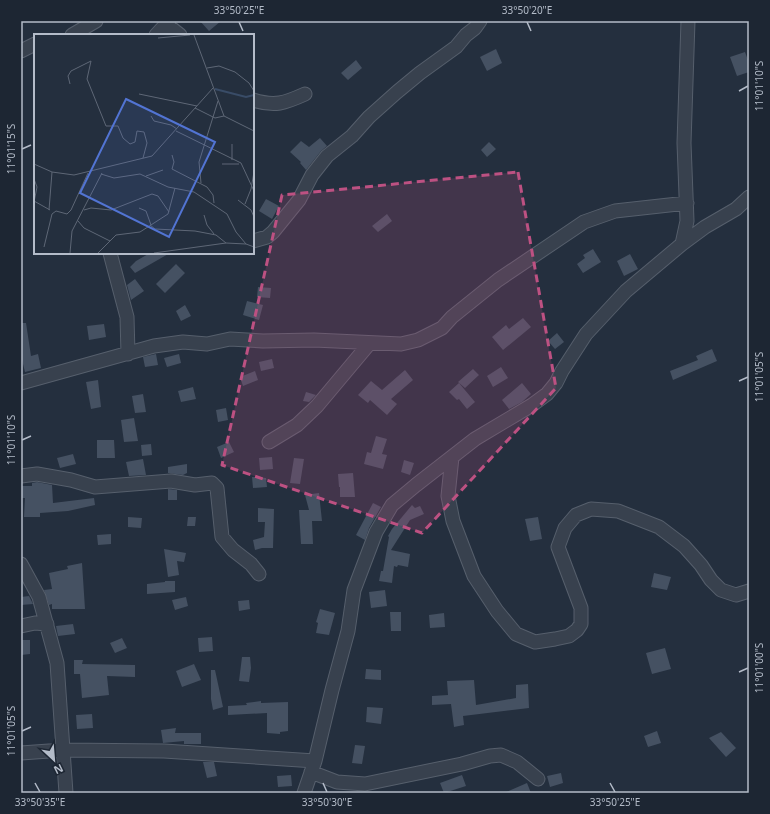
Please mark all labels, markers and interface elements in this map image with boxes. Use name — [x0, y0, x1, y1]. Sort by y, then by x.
text: 33°50'25"E — [214, 3, 264, 17]
text: 33°50'20"E — [502, 3, 552, 17]
inset map — [34, 34, 254, 254]
text: 11°01'10"S — [752, 60, 766, 111]
text: 11°01'15"S — [4, 123, 18, 174]
text: 11°01'05"S — [752, 351, 766, 402]
text: 11°01'10"S — [4, 414, 18, 465]
text: 11°01'00"S — [752, 642, 766, 693]
text: 11°01'05"S — [4, 705, 18, 756]
north arrow — [34, 740, 74, 780]
text: N — [51, 761, 66, 778]
text: 33°50'35"E — [15, 795, 65, 809]
text: 33°50'30"E — [302, 795, 352, 809]
text: 33°50'25"E — [590, 795, 640, 809]

